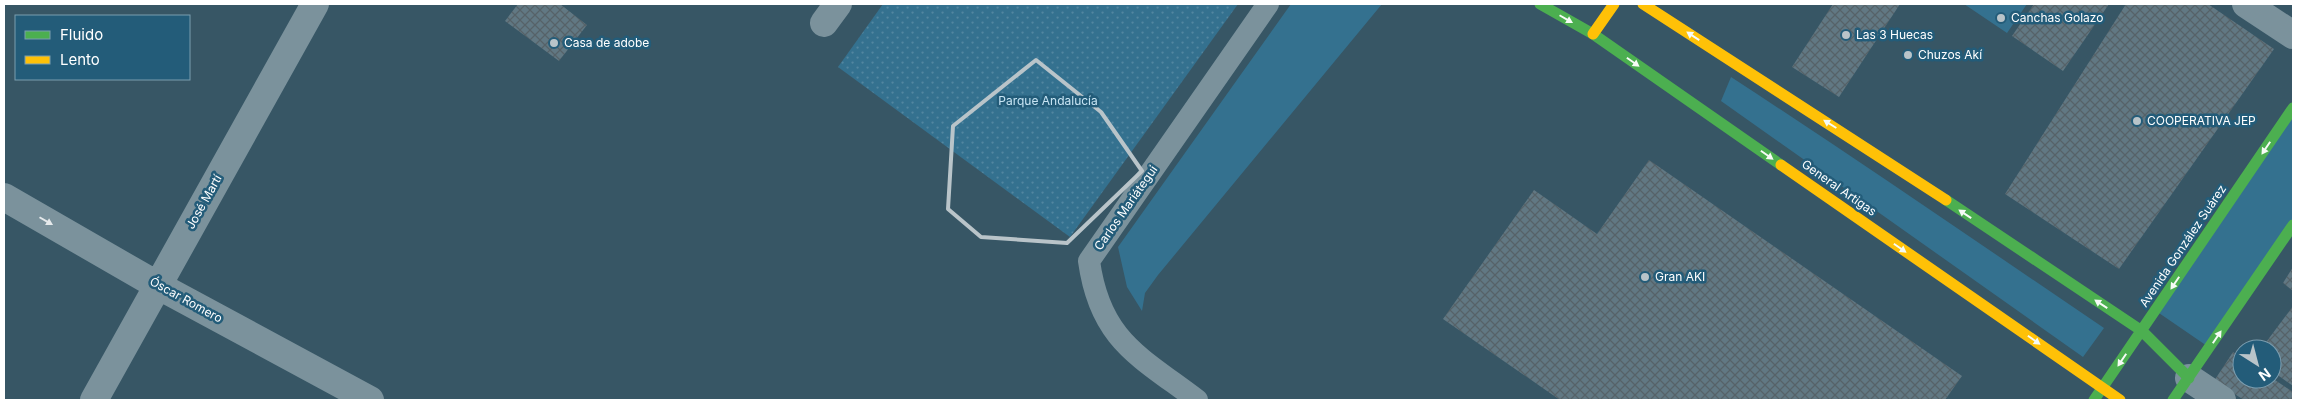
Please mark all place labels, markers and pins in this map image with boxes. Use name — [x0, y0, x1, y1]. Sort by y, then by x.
place label: Canchas Golazo — [2011, 10, 2103, 25]
marker: Canchas Golazo — [1995, 12, 2007, 24]
place label: Las 3 Huecas — [1856, 27, 1933, 42]
marker: Las 3 Huecas — [1840, 29, 1852, 41]
place label: Casa de adobe — [564, 35, 649, 50]
marker: Casa de adobe — [548, 37, 560, 49]
place label: Chuzos Akí — [1918, 47, 1982, 62]
marker: Chuzos Akí — [1902, 49, 1914, 61]
place label: COOPERATIVA JEP — [2147, 113, 2256, 128]
marker: COOPERATIVA JEP — [2131, 115, 2143, 127]
place label: Gran AKI — [1655, 269, 1705, 284]
marker: Gran AKI — [1639, 271, 1651, 283]

